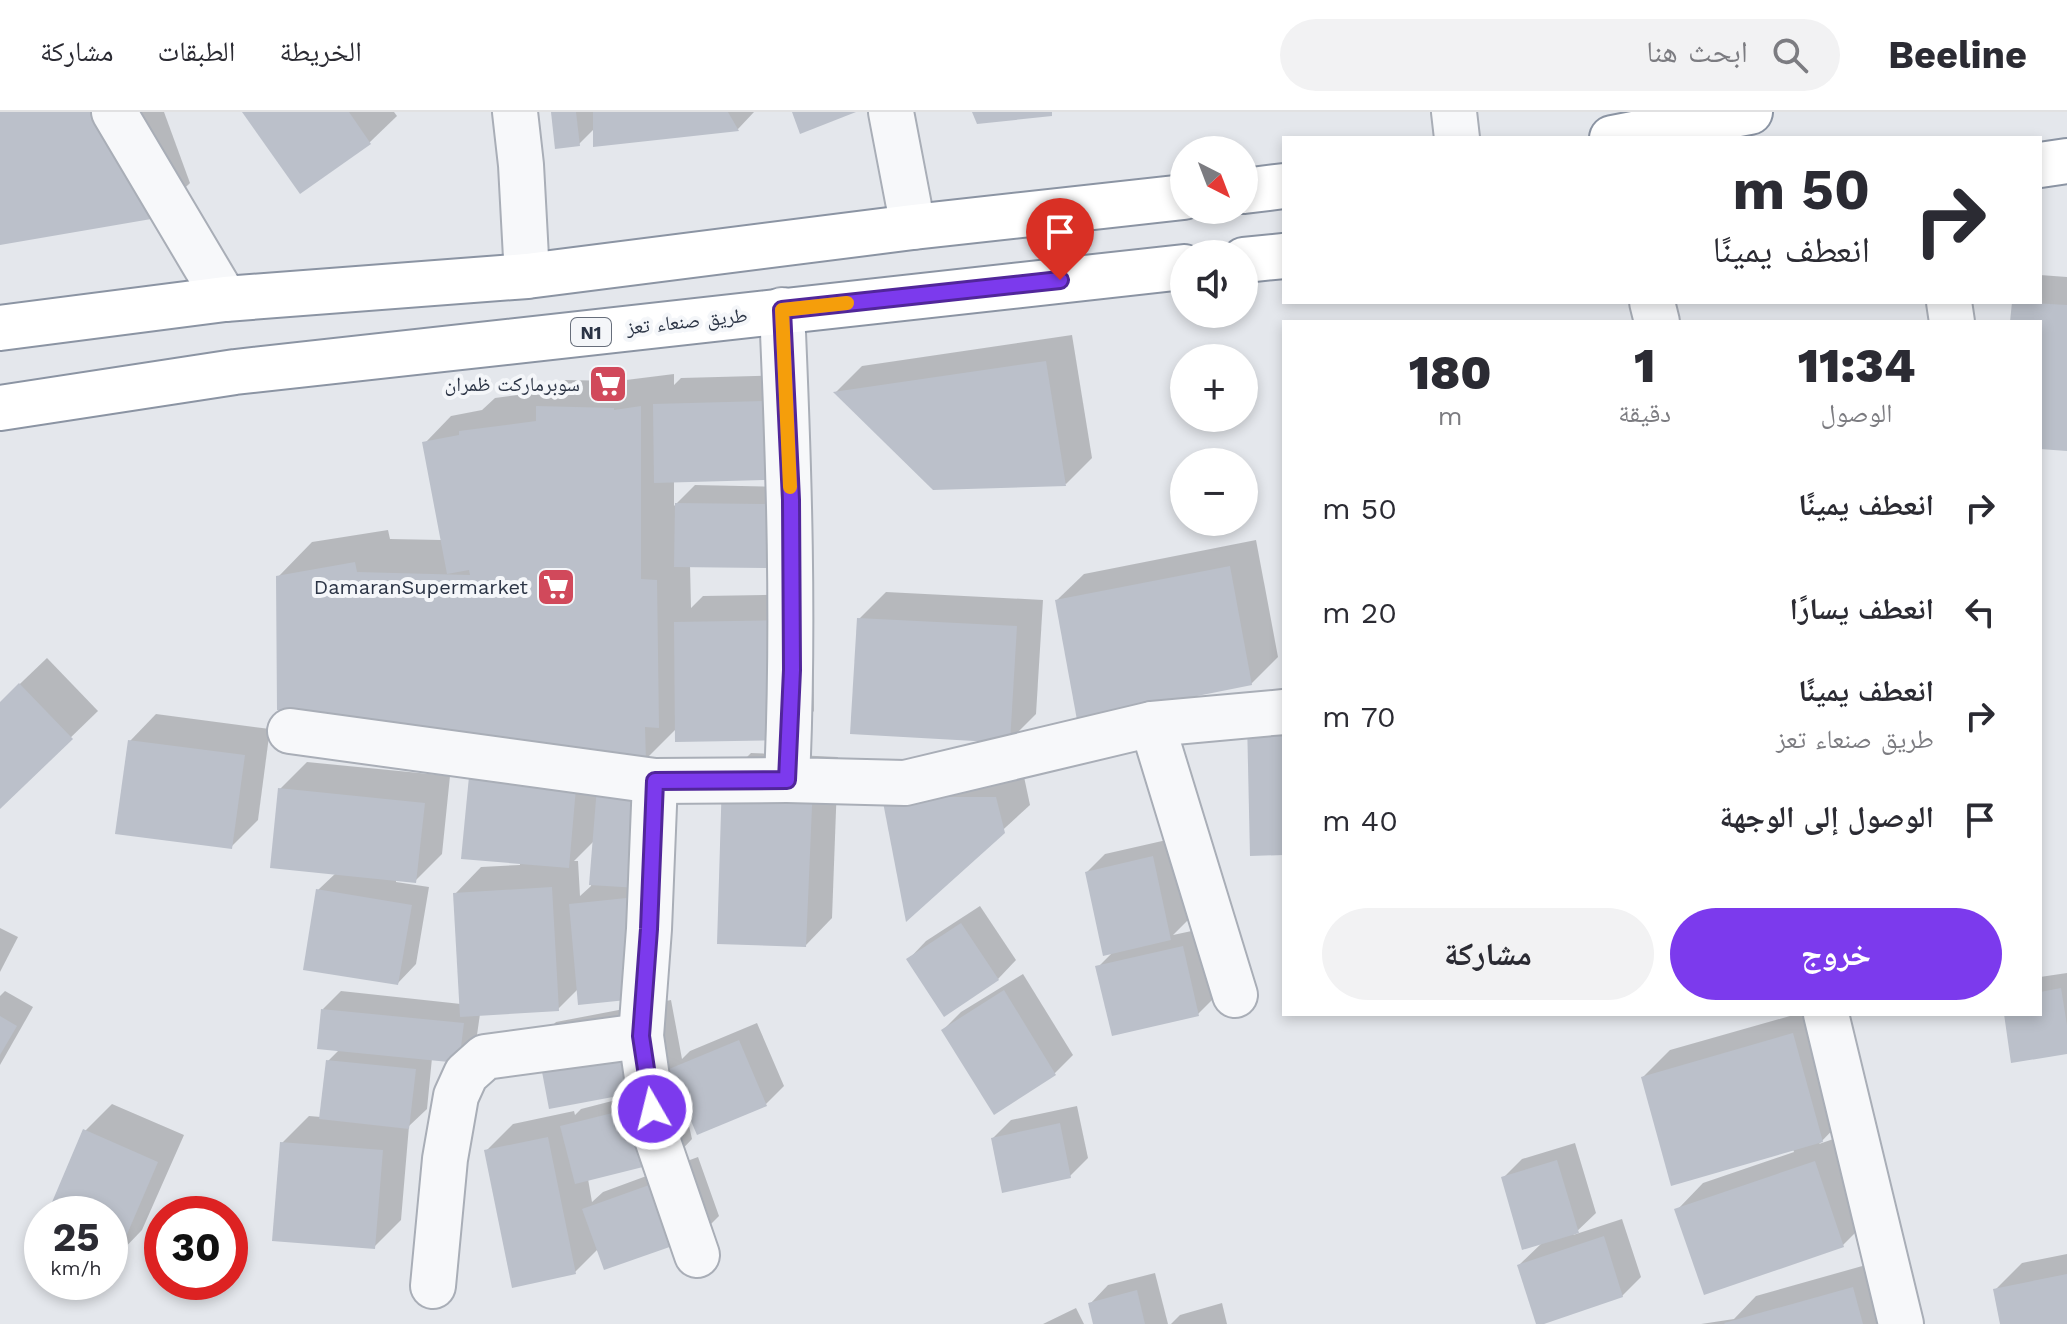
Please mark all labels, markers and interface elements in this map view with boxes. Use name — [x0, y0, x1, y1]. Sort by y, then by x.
search box — [1280, 19, 1840, 91]
icon: search — [1768, 33, 1812, 77]
text: Beeline — [1888, 33, 2027, 77]
text: ابحث هنا — [1646, 34, 1748, 69]
text: مشاركة — [40, 35, 114, 68]
text: الطبقات — [158, 35, 235, 68]
text: الخريطة — [279, 35, 362, 68]
north arrow — [1170, 136, 1258, 224]
map controls — [1170, 136, 1258, 536]
text: 50 m — [1733, 157, 1870, 223]
icon: right — [1898, 168, 2002, 272]
pin — [1026, 198, 1094, 280]
icon: arrive — [1038, 210, 1082, 254]
text: انعطف يمينًا — [1712, 229, 1870, 271]
button: sound — [1170, 240, 1258, 328]
street label: طريق صنعاء تعز — [624, 303, 749, 339]
road number: N1 — [571, 318, 611, 346]
text: 1 — [1634, 337, 1655, 394]
text: 11:34 — [1798, 337, 1915, 394]
button: + — [1170, 344, 1258, 432]
text: 180 — [1409, 344, 1492, 401]
supermarket icon: سوبرماركت ظمران — [587, 363, 629, 405]
place label: سوبرماركت ظمران — [445, 372, 580, 396]
text: دقيقة — [1618, 398, 1671, 428]
text: الوصول — [1821, 398, 1893, 428]
text: m — [1438, 401, 1463, 431]
button: − — [1170, 448, 1258, 536]
icon: right — [1958, 486, 2002, 530]
text: انعطف يمينًا — [1798, 487, 1934, 522]
text: 50 m — [1322, 491, 1397, 526]
supermarket icon: DamaranSupermarket — [535, 566, 577, 608]
place label: DamaranSupermarket — [314, 575, 529, 599]
icon: left — [1958, 590, 2002, 634]
text: انعطف يسارًا — [1789, 591, 1934, 626]
text: 20 m — [1322, 595, 1397, 630]
text: انعطف يمينًا — [1798, 673, 1934, 708]
icon: right — [1958, 694, 2002, 738]
text: 70 m — [1322, 699, 1396, 734]
text: طريق صنعاء تعز — [1776, 724, 1934, 754]
icon: arrive — [1958, 798, 2002, 842]
text: الوصول إلى الوجهة — [1720, 799, 1934, 834]
text: 40 m — [1322, 803, 1398, 838]
button: مشاركة — [1322, 908, 1654, 1000]
button: خروج — [1670, 908, 2002, 1000]
position arrow — [610, 1067, 694, 1151]
speed limit sign: 30 — [144, 1196, 248, 1300]
text: 25 — [52, 1214, 100, 1261]
text: km/h — [50, 1256, 102, 1280]

